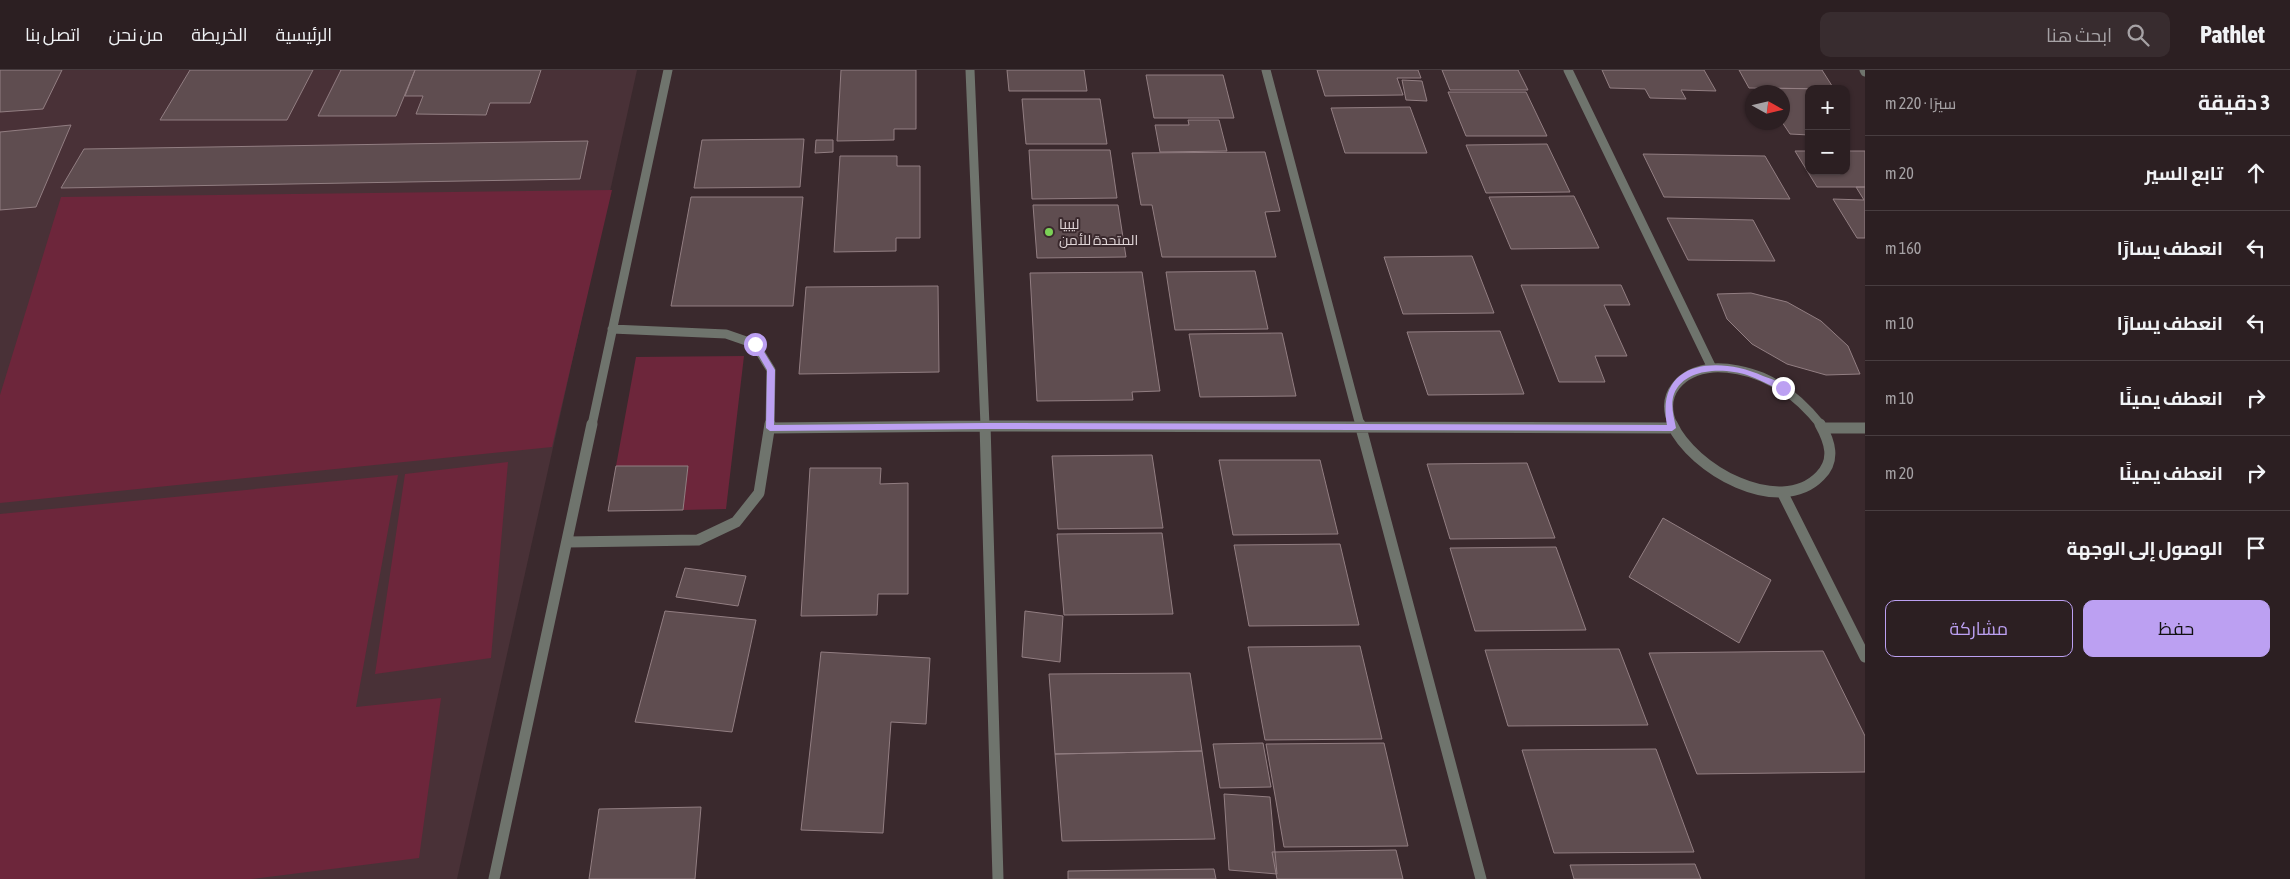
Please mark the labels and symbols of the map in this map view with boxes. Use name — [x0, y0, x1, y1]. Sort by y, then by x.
north arrow — [1745, 85, 1790, 130]
place label: ليبيا المتحدة للأمن — [1059, 216, 1138, 248]
marker: ليبيا المتحدة للأمن — [1043, 226, 1055, 238]
route start — [744, 333, 767, 356]
route end — [1772, 377, 1795, 400]

